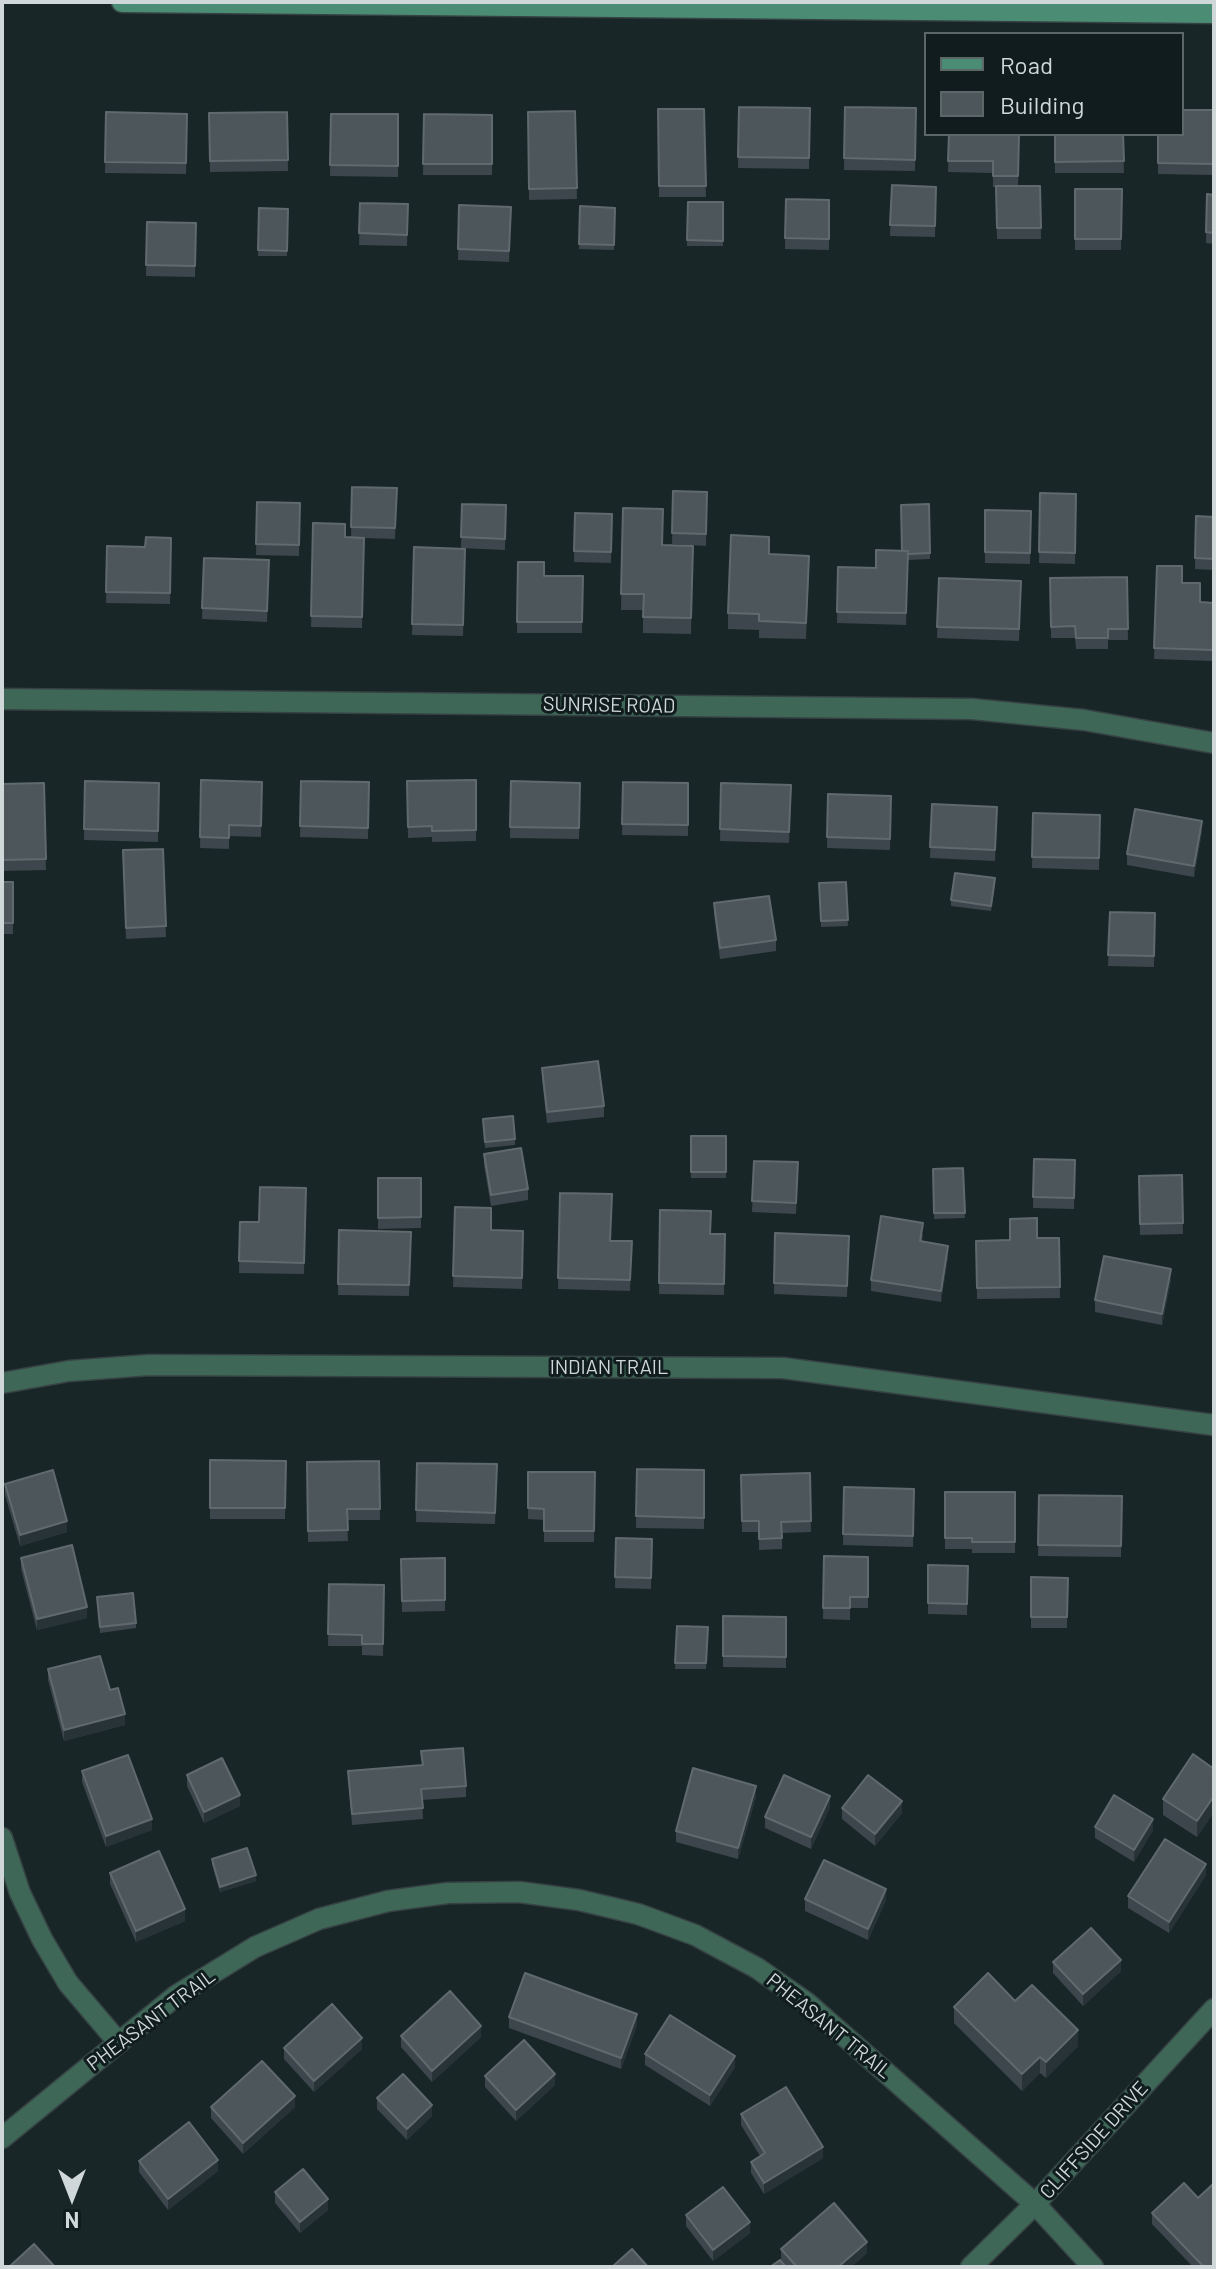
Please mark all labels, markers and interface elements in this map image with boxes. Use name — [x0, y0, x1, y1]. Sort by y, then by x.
legend — [924, 32, 1184, 136]
text: Road — [1000, 50, 1053, 79]
text: Building — [1000, 90, 1084, 119]
street label: SUNRISE ROAD — [543, 692, 675, 718]
street label: INDIAN TRAIL — [550, 1355, 668, 1379]
street label: PHEASANT TRAIL — [82, 1964, 220, 2076]
street label: PHEASANT TRAIL — [762, 1968, 896, 2084]
street label: CLIFFSIDE DRIVE — [1035, 2076, 1153, 2204]
north arrow — [32, 2157, 112, 2237]
text: N — [65, 2208, 79, 2234]

